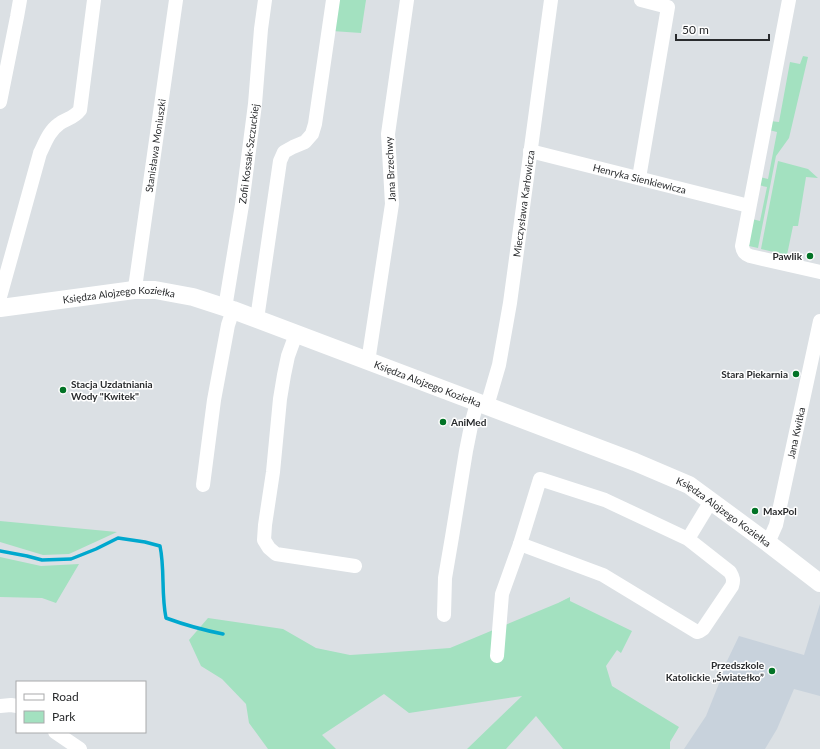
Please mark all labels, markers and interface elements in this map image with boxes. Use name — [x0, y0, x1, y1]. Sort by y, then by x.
scale bar — [676, 16, 769, 42]
text: 50 m — [682, 22, 709, 37]
street label: Stanisława Moniuszki — [143, 98, 168, 193]
street label: Zofii Kossak-Szczuckiej — [236, 103, 261, 205]
street label: Jana Brzechwy — [382, 135, 398, 202]
street label: Mieczysława Karłowicza — [510, 149, 537, 258]
street label: Henryka Sienkiewicza — [592, 161, 688, 196]
place label: Pawlik — [773, 250, 803, 262]
marker: Pawlik — [805, 251, 815, 261]
street label: Księdza Alojzego Koziełka — [62, 284, 176, 306]
street label: Księdza Alojzego Koziełka — [372, 358, 483, 409]
place label: Stara Piekarnia — [721, 368, 788, 380]
marker: Stara Piekarnia — [791, 369, 801, 379]
place label: Stacja Uzdatniania Wody "Kwitek" — [71, 378, 153, 402]
marker: Stacja Uzdatniania Wody "Kwitek" — [58, 385, 68, 395]
street label: Jana Kwitka — [785, 406, 807, 460]
place label: AniMed — [450, 416, 487, 428]
marker: AniMed — [438, 417, 448, 427]
street label: Księdza Alojzego Koziełka — [675, 474, 773, 549]
place label: MaxPol — [763, 505, 797, 517]
marker: MaxPol — [750, 506, 760, 516]
place label: Przedszkole Katolickie „Światełko” — [666, 659, 765, 683]
marker: Przedszkole Katolickie „Światełko” — [767, 666, 777, 676]
legend — [16, 681, 146, 733]
text: Road — [52, 689, 79, 704]
text: Park — [52, 709, 76, 724]

